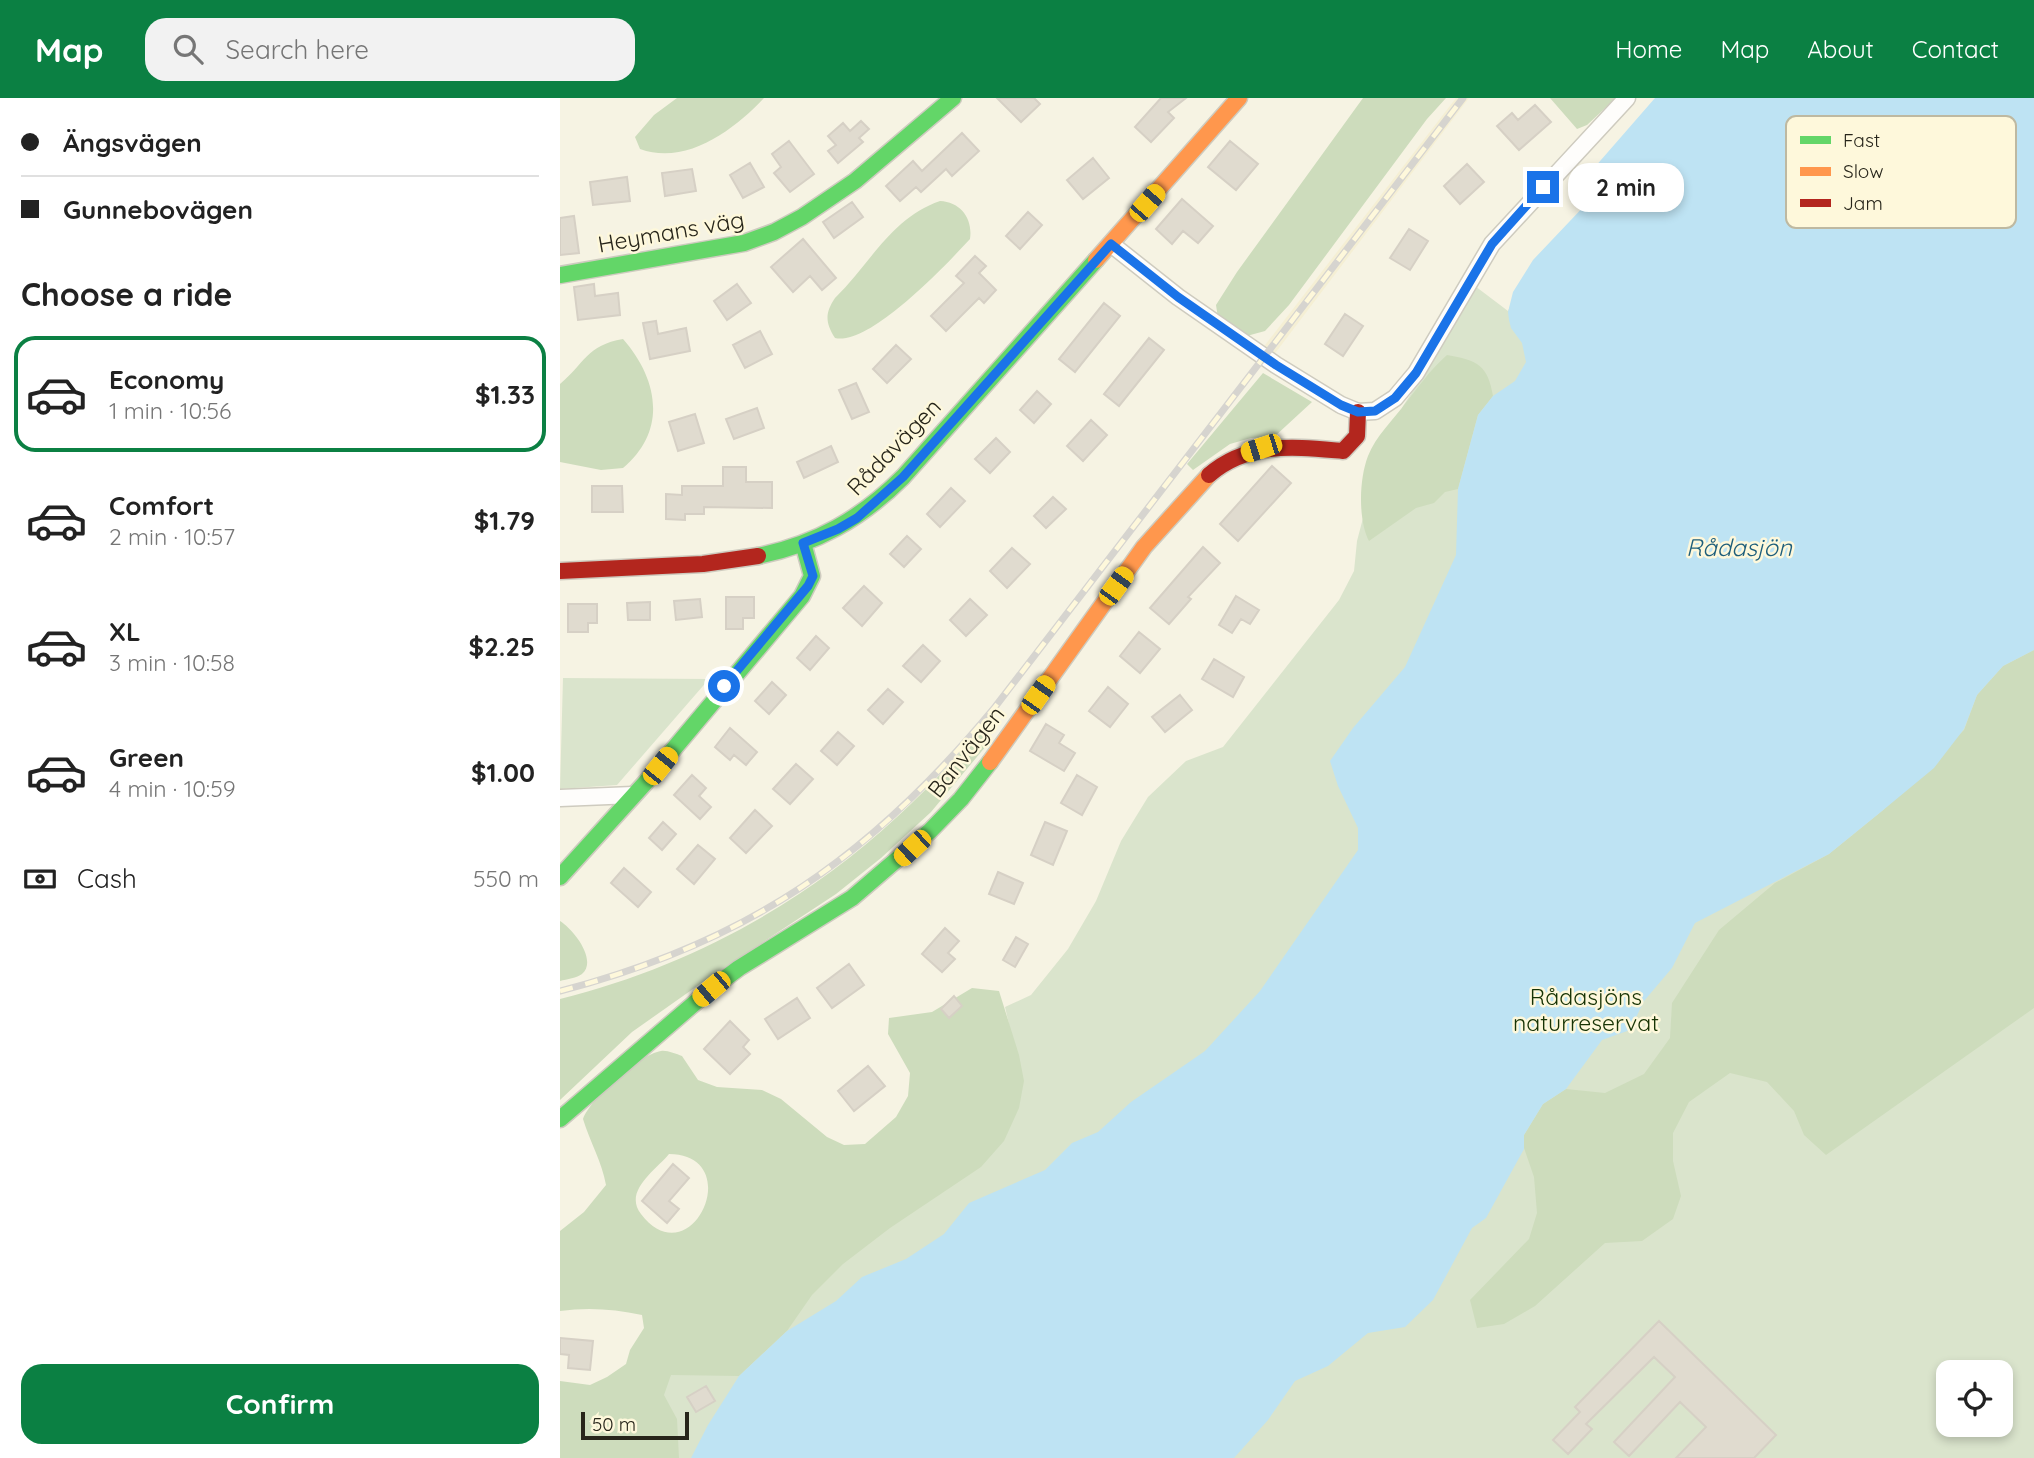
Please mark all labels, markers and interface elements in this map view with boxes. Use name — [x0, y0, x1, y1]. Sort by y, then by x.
search box — [145, 18, 635, 81]
text: Map — [35, 29, 103, 70]
icon: search — [169, 30, 207, 68]
text: Search here — [225, 33, 369, 66]
text: Home — [1615, 34, 1682, 64]
text: Map — [1720, 34, 1769, 64]
text: About — [1807, 34, 1874, 64]
text: Contact — [1912, 34, 1999, 64]
legend — [1786, 116, 2016, 228]
text: Ängsvägen — [63, 126, 202, 159]
text: Fast — [1843, 128, 1880, 152]
text: Slow — [1843, 159, 1884, 183]
callout: 2 min — [1567, 162, 1683, 212]
route end — [1527, 171, 1559, 203]
text: 2 min — [1596, 173, 1656, 202]
car — [1126, 180, 1169, 226]
text: Jam — [1843, 191, 1883, 215]
text: Gunnebovägen — [63, 193, 253, 226]
street label: Heymans väg — [595, 204, 746, 259]
text: Choose a ride — [21, 274, 233, 314]
icon: car — [25, 363, 88, 426]
text: Economy — [109, 363, 224, 396]
text: $1.33 — [475, 378, 535, 411]
street label: Rådavägen — [840, 392, 947, 501]
text: 1 min · 10:56 — [109, 396, 231, 425]
car — [1238, 432, 1285, 464]
icon: car — [25, 489, 88, 552]
text: Comfort — [109, 489, 214, 522]
text: $1.79 — [474, 504, 535, 537]
text: 2 min · 10:57 — [109, 522, 235, 551]
water label: Rådasjön — [1686, 532, 1793, 562]
car — [1096, 563, 1137, 609]
icon: car — [25, 615, 88, 678]
text: XL — [109, 615, 141, 648]
text: $2.25 — [468, 630, 535, 663]
text: 3 min · 10:58 — [109, 648, 235, 677]
route start — [708, 670, 740, 702]
car — [1018, 672, 1059, 718]
street label: Banvägen — [921, 700, 1010, 803]
icon: car — [25, 741, 88, 804]
text: Green — [109, 741, 184, 774]
car — [639, 743, 682, 789]
text: $1.00 — [471, 756, 535, 789]
text: 4 min · 10:59 — [109, 774, 236, 803]
car — [890, 826, 935, 870]
icon: cash — [21, 860, 59, 898]
text: Cash — [77, 862, 137, 895]
text: 550 m — [473, 864, 539, 893]
car — [689, 967, 734, 1011]
park label: Rådasjöns naturreservat — [1513, 982, 1659, 1037]
map controls — [1936, 1360, 2013, 1437]
button: locate — [1936, 1360, 2013, 1437]
button: Confirm — [21, 1364, 539, 1444]
scale bar — [581, 1409, 690, 1441]
text: 50 m — [592, 1412, 636, 1436]

